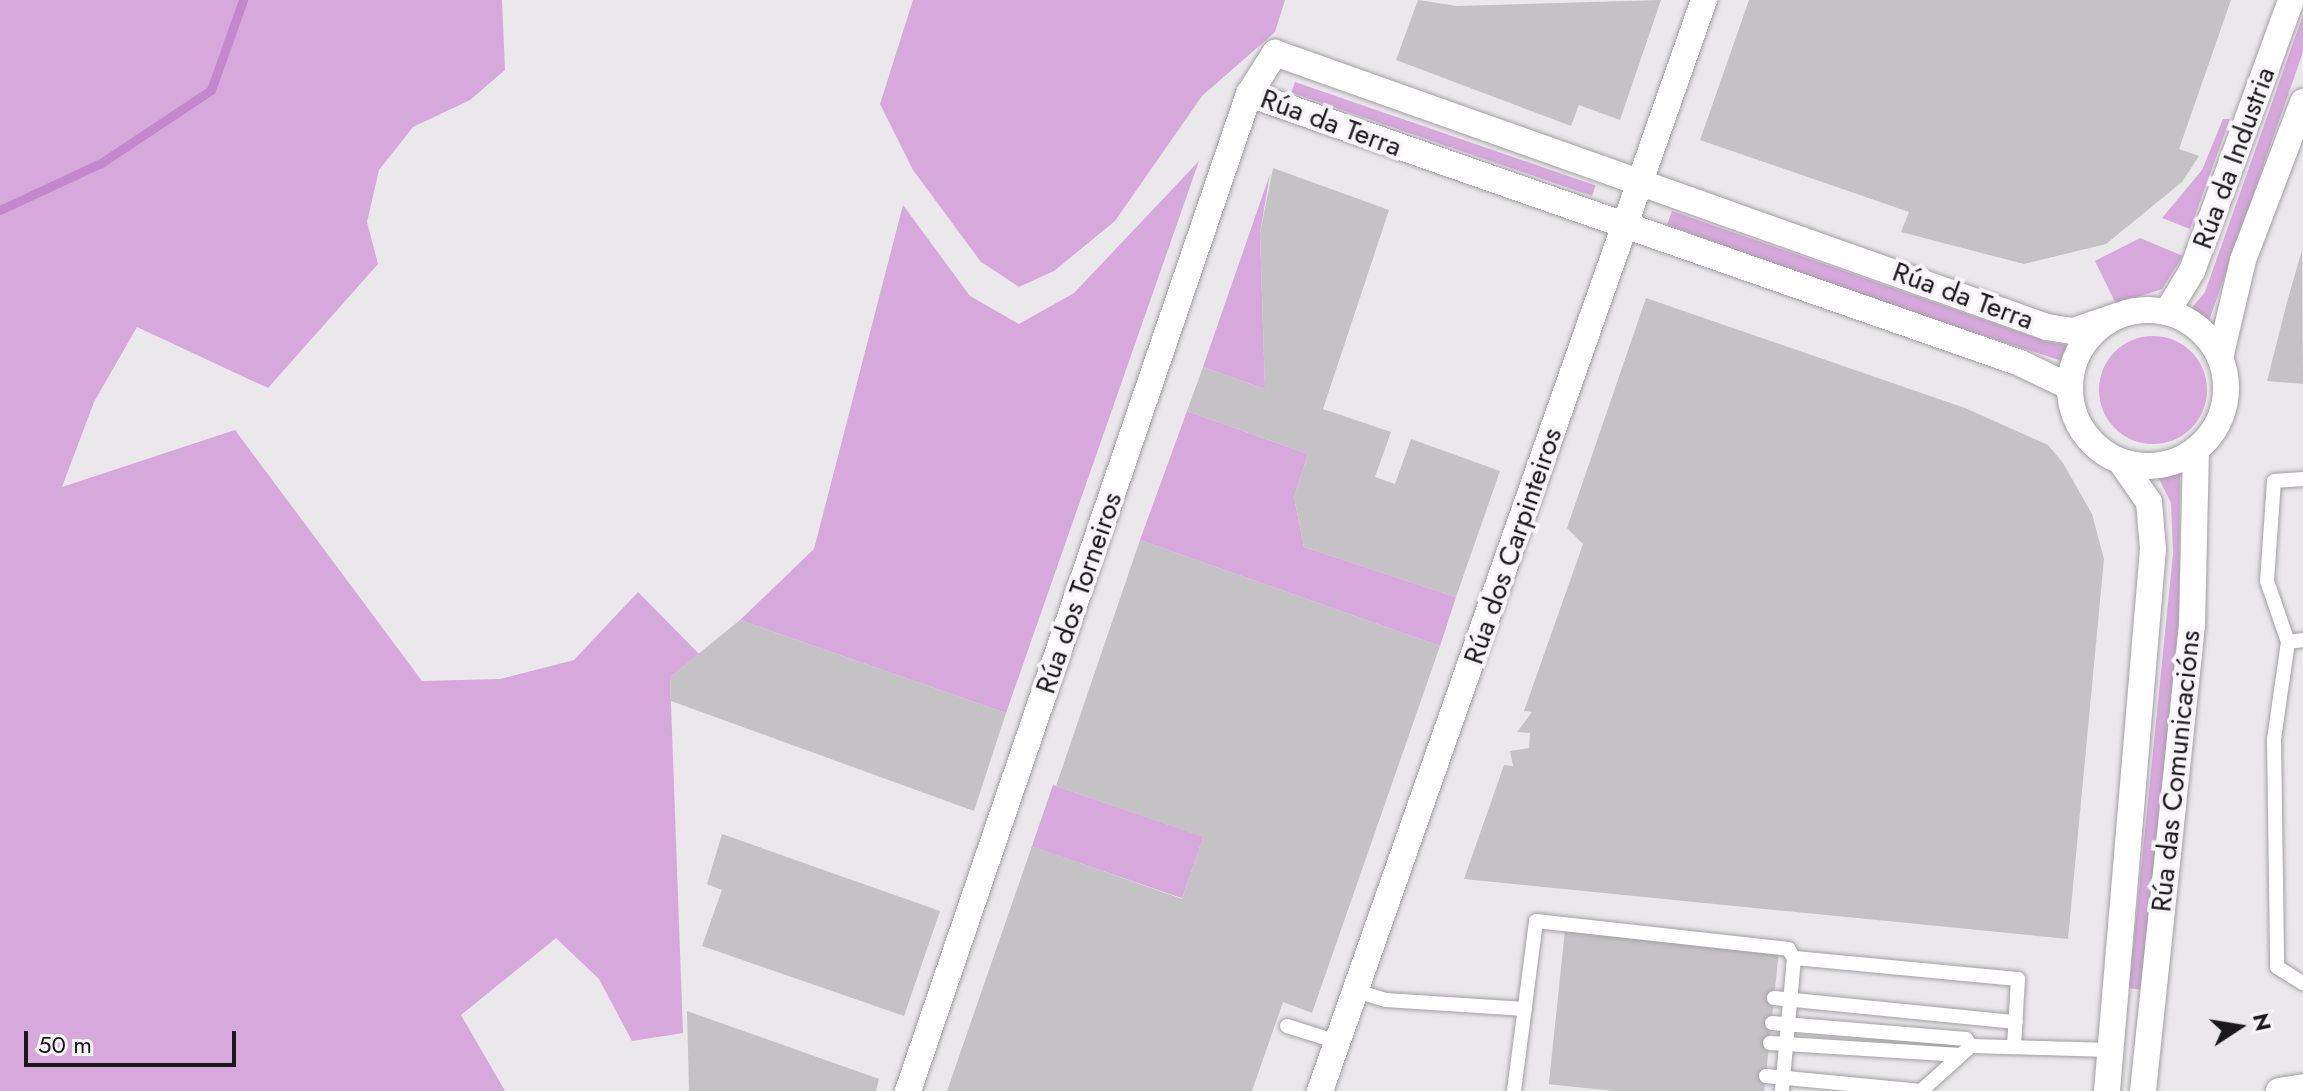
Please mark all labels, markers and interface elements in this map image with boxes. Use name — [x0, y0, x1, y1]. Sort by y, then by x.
street label: Rúa da Industria — [2186, 63, 2282, 253]
street label: Rúa da Terra — [1256, 82, 1406, 164]
street label: Rúa da Terra — [1888, 255, 2038, 337]
street label: Rúa dos Carpinteiros — [1457, 423, 1569, 669]
street label: Rúa dos Torneiros — [1029, 488, 1129, 698]
street label: Rúa das Comunicacións — [2144, 628, 2208, 914]
north arrow — [2199, 987, 2279, 1067]
text: N — [2245, 1010, 2280, 1034]
scale bar — [28, 1015, 240, 1065]
text: 50 m — [38, 1027, 92, 1062]

